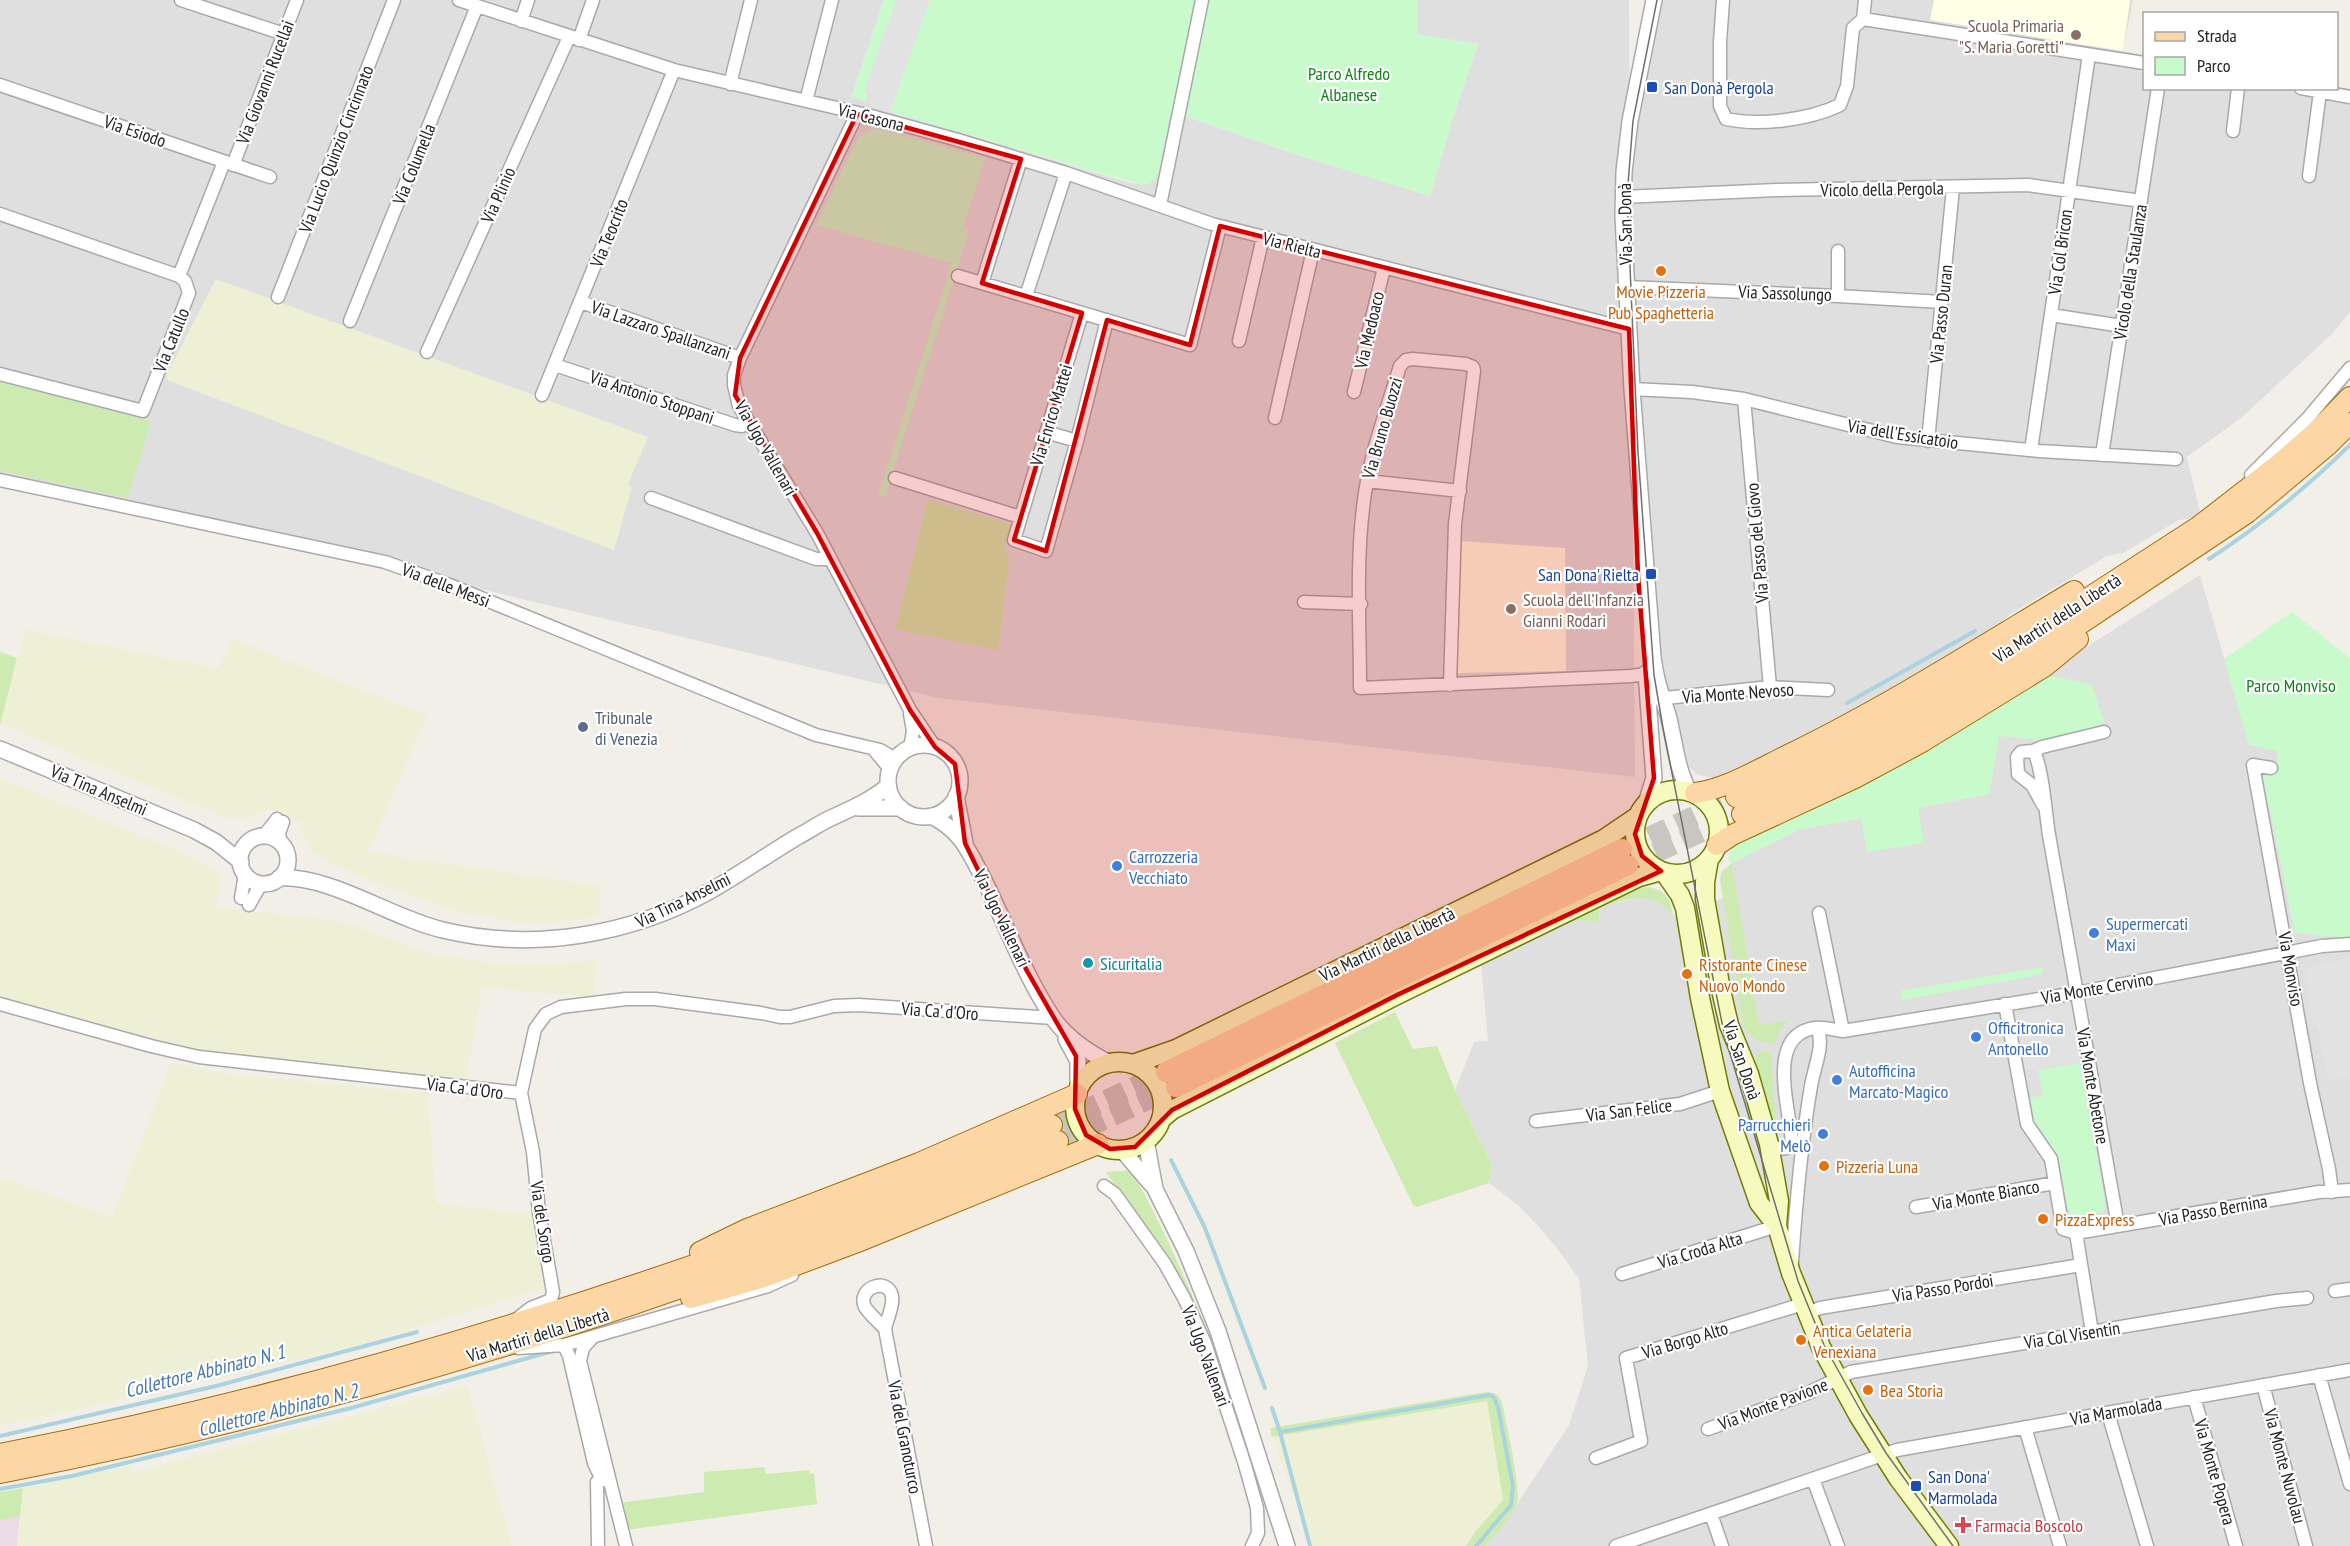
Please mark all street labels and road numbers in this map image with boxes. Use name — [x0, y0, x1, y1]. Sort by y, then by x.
street label: Via Giovanni Rucellai — [230, 17, 299, 148]
street label: Via Lucio Quinzio Cincinnato — [293, 62, 379, 237]
street label: Via Casona — [835, 97, 906, 136]
street label: Via Esiodo — [100, 109, 169, 152]
street label: Via Columella — [387, 120, 441, 209]
street label: Via Plinio — [475, 163, 521, 228]
street label: Vicolo della Pergola — [1819, 176, 1944, 202]
street label: Via San Donà — [1613, 183, 1637, 266]
street label: Via Teocrito — [585, 195, 633, 272]
street label: Vicolo della Staulanza — [2108, 202, 2152, 343]
street label: Via Col Bricon — [2042, 208, 2077, 297]
street label: Via Rielta — [1259, 226, 1324, 263]
street label: Via Passo Duran — [1924, 263, 1958, 366]
street label: Via Sassolungo — [1737, 280, 1832, 306]
street label: Via Medoaco — [1349, 289, 1389, 372]
street label: Via Lazzaro Spallanzani — [587, 295, 734, 365]
street label: Via Catullo — [147, 304, 194, 376]
street label: Via Enrico Mattei — [1024, 361, 1077, 470]
street label: Via Antonio Stoppani — [586, 365, 717, 429]
street label: Via Bruno Buozzi — [1356, 375, 1407, 482]
street label: Via Ugo Vallenari — [729, 395, 802, 500]
street label: Via dell'Essicatoio — [1845, 414, 1960, 454]
street label: Via Passo del Giovo — [1740, 482, 1774, 605]
street label: Via delle Messi — [397, 557, 494, 612]
street label: Via Martiri della Libertà — [1988, 568, 2125, 668]
street label: Via Monte Nevoso — [1680, 678, 1795, 708]
street label: Via Tina Anselmi — [46, 759, 151, 821]
street label: Via Ugo Vallenari — [968, 864, 1036, 971]
street label: Via Tina Anselmi — [631, 867, 734, 933]
street label: Via Martiri della Libertà — [1315, 901, 1458, 987]
street label: Via Monviso — [2273, 929, 2309, 1008]
street label: Via Monte Cervino — [2038, 967, 2155, 1009]
street label: Via Ca' d'Oro — [900, 997, 980, 1025]
street label: Via San Donà — [1717, 1016, 1766, 1103]
street label: Via Monte Abetone — [2071, 1025, 2115, 1146]
street label: Via Ca' d'Oro — [424, 1072, 505, 1104]
street label: Via San Felice — [1584, 1093, 1673, 1127]
street label: Via Monte Bianco — [1930, 1174, 2041, 1216]
street label: Via del Sorgo — [525, 1178, 561, 1265]
street label: Via Passo Bernina — [2156, 1189, 2269, 1231]
street label: Via Croda Alta — [1654, 1226, 1745, 1274]
street label: Via Passo Pordoi — [1890, 1269, 1995, 1307]
street label: Via Ugo Vallenari — [1176, 1301, 1236, 1410]
street label: Via Martiri della Libertà — [463, 1302, 612, 1368]
street label: Via Borgo Alto — [1638, 1316, 1731, 1364]
street label: Via Col Visentin — [2021, 1316, 2122, 1354]
street label: Via Monte Pavione — [1714, 1373, 1831, 1436]
street label: Via del Granoturco — [883, 1378, 927, 1496]
street label: Via Marmolada — [2067, 1392, 2164, 1431]
street label: Via Monte Nuvolau — [2258, 1405, 2311, 1526]
street label: Via Monte Popera — [2189, 1415, 2241, 1528]

